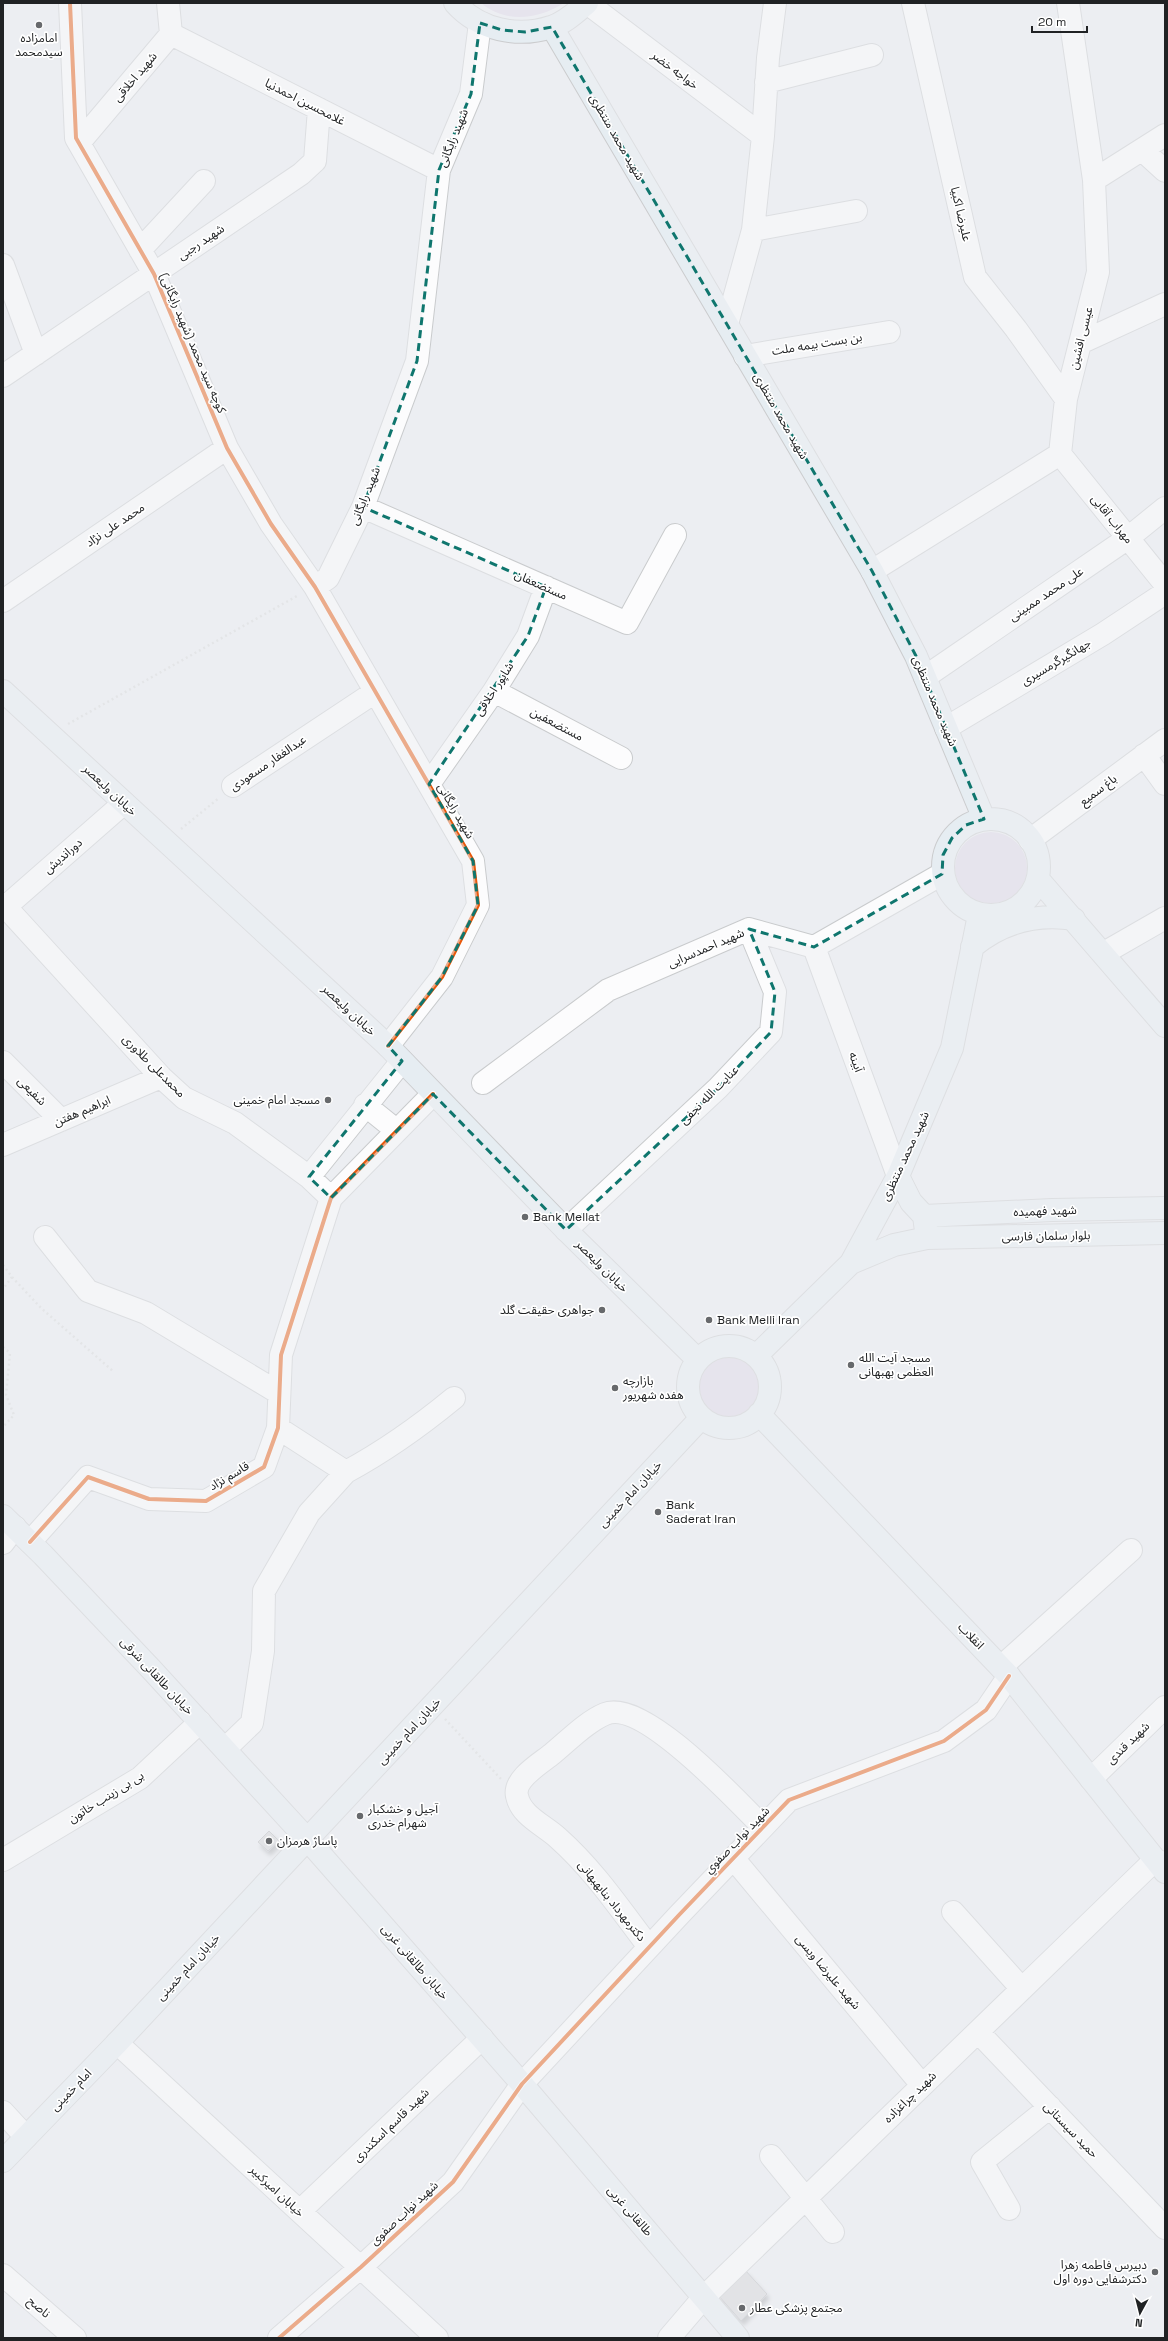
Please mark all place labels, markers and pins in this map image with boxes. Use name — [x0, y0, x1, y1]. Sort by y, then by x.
marker: امامزاده سیدمحمد — [34, 20, 44, 30]
place label: امامزاده سیدمحمد — [15, 30, 63, 60]
place label: مسجد امام خمینی — [233, 1092, 320, 1109]
marker: مسجد امام خمینی — [323, 1095, 333, 1105]
place label: Bank Mellat — [533, 1209, 600, 1225]
marker: Bank Mellat — [520, 1212, 530, 1222]
place label: جواهری حقیقت گلد — [500, 1302, 594, 1318]
marker: جواهری حقیقت گلد — [597, 1305, 607, 1315]
place label: Bank Melli Iran — [717, 1312, 800, 1328]
marker: Bank Melli Iran — [704, 1315, 714, 1325]
place label: مسجد آیت الله العظمی بهبهانی — [859, 1350, 934, 1380]
marker: مسجد آیت الله العظمی بهبهانی — [846, 1360, 856, 1370]
place label: بازارچه هفده شهریور — [622, 1373, 684, 1403]
marker: بازارچه هفده شهریور — [610, 1383, 620, 1393]
place label: Bank Saderat Iran — [666, 1497, 736, 1527]
marker: Bank Saderat Iran — [653, 1507, 663, 1517]
place label: آجیل و خشکبار شهرام خدری — [367, 1801, 439, 1832]
marker: آجیل و خشکبار شهرام خدری — [355, 1811, 365, 1821]
place label: پاساژ هرمزان — [277, 1833, 337, 1849]
marker: پاساژ هرمزان — [264, 1836, 274, 1846]
place label: دبیرس فاطمه زهرا دکترشفایی دوره اول — [1054, 2257, 1147, 2287]
marker: دبیرس فاطمه زهرا دکترشفایی دوره اول — [1150, 2267, 1160, 2277]
place label: مجتمع پزشکی عطار — [749, 2300, 843, 2317]
marker: مجتمع پزشکی عطار — [737, 2303, 747, 2313]

